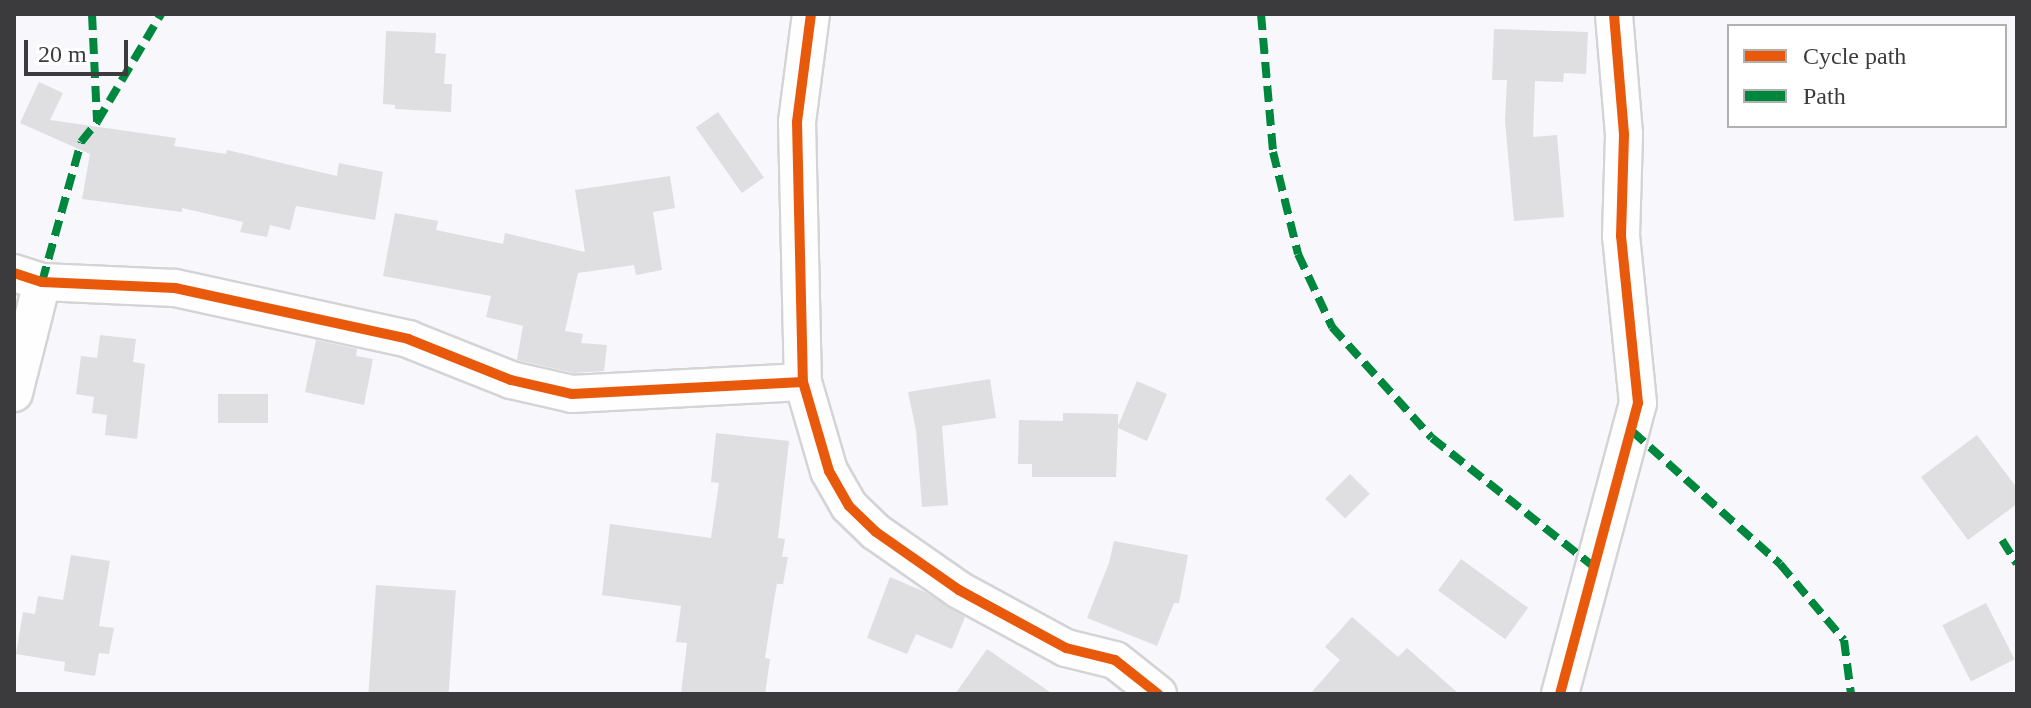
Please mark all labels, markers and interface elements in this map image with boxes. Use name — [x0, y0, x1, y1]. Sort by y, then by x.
scale bar — [28, 24, 132, 74]
legend — [1727, 24, 2007, 128]
text: 20 m — [38, 41, 87, 67]
text: Cycle path — [1803, 43, 1906, 69]
text: Path — [1803, 83, 1846, 109]

